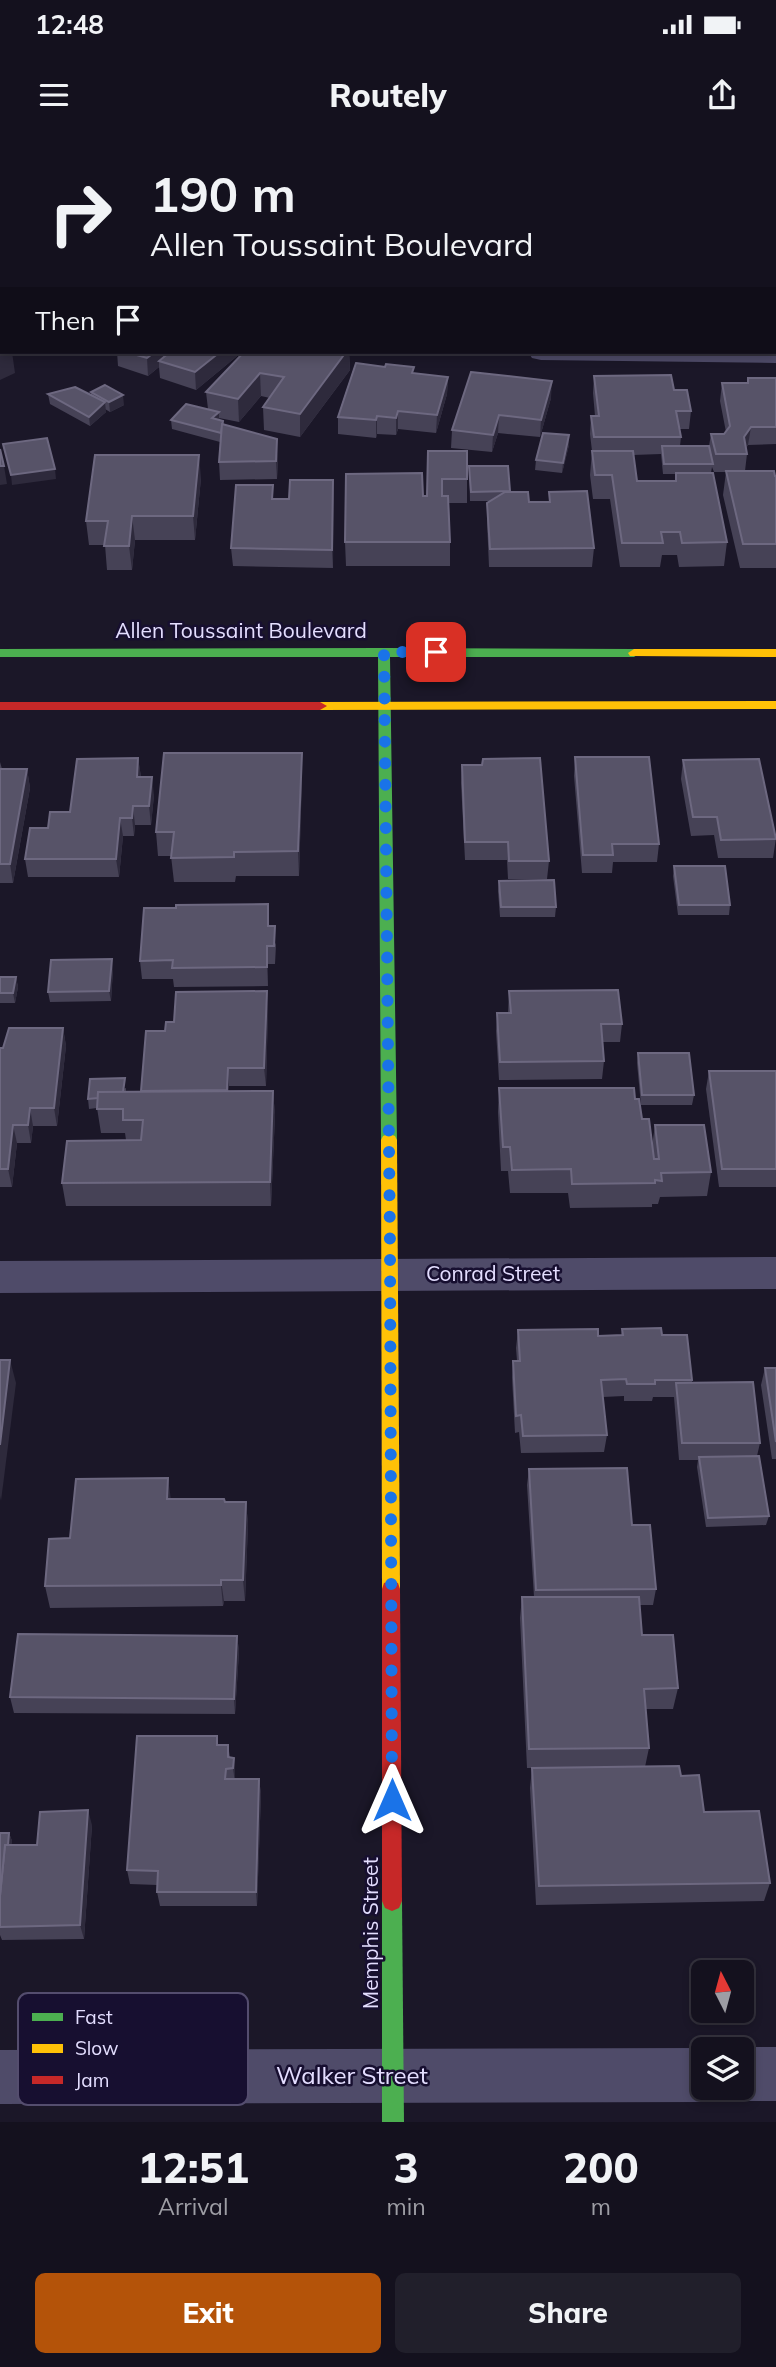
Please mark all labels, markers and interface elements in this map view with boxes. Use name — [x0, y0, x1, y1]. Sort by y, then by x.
text: 12:48 — [35, 8, 104, 41]
text: Routely — [329, 75, 447, 115]
icon: menu — [35, 76, 73, 114]
icon: share — [703, 76, 741, 114]
text: 190 m — [150, 163, 296, 224]
icon: right — [35, 168, 126, 259]
text: Allen Toussaint Boulevard — [150, 224, 534, 264]
icon: arrive — [109, 301, 147, 339]
text: Then — [35, 304, 95, 337]
street label: Allen Toussaint Boulevard — [115, 617, 367, 643]
pin — [406, 622, 466, 682]
icon: arrive — [417, 633, 455, 671]
street label: Conrad Street — [426, 1260, 560, 1286]
position arrow — [355, 1763, 429, 1837]
street label: Memphis Street — [357, 1857, 383, 2009]
north arrow — [691, 1960, 754, 2023]
map controls — [691, 1960, 754, 2100]
legend — [18, 1993, 248, 2105]
text: Fast — [75, 2005, 113, 2029]
text: Slow — [75, 2036, 119, 2060]
button: layers — [691, 2037, 754, 2100]
street label: Walker Street — [276, 2060, 428, 2090]
text: Jam — [75, 2068, 109, 2092]
text: 12:51 — [137, 2141, 249, 2194]
text: 3 — [393, 2141, 419, 2194]
text: 200 — [563, 2141, 639, 2194]
text: Arrival — [158, 2192, 228, 2221]
text: min — [386, 2192, 426, 2221]
text: m — [591, 2192, 611, 2221]
button: Exit — [35, 2273, 381, 2353]
button: Share — [395, 2273, 741, 2353]

